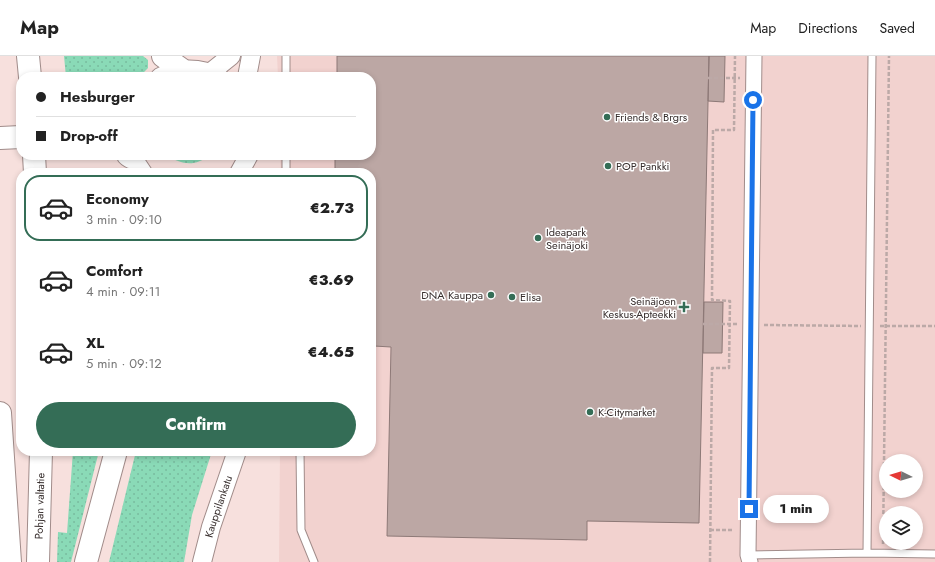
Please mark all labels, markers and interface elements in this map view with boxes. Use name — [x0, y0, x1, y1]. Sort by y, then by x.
text: Map — [20, 14, 59, 41]
text: Map — [750, 18, 776, 38]
text: Directions — [798, 18, 858, 38]
text: Saved — [880, 18, 915, 38]
text: Hesburger — [60, 86, 135, 108]
route start — [744, 91, 762, 109]
place label: Friends & Brgrs — [615, 109, 688, 125]
marker: Friends & Brgrs — [602, 112, 612, 122]
text: Drop-off — [60, 125, 118, 147]
place label: POP Pankki — [616, 158, 669, 174]
marker: POP Pankki — [603, 161, 613, 171]
text: Economy — [86, 188, 149, 210]
icon: car — [38, 190, 74, 226]
text: €2.73 — [310, 197, 354, 219]
text: 3 min · 09:10 — [86, 210, 162, 229]
place label: Ideapark Seinäjoki — [546, 224, 588, 253]
marker: Ideapark Seinäjoki — [533, 233, 543, 243]
text: Comfort — [86, 260, 143, 282]
icon: car — [38, 262, 74, 298]
text: €3.69 — [309, 269, 354, 291]
text: 4 min · 09:11 — [86, 282, 160, 301]
place label: DNA Kauppa — [421, 287, 483, 303]
place label: Elisa — [520, 289, 541, 305]
marker: DNA Kauppa — [486, 290, 496, 300]
marker: Elisa — [507, 292, 517, 302]
place label: Seinäjoen Keskus-Apteekki — [603, 293, 676, 322]
marker: Seinäjoen Keskus-Apteekki — [679, 302, 689, 312]
text: XL — [86, 332, 104, 354]
icon: car — [38, 334, 74, 370]
text: €4.65 — [307, 341, 354, 363]
text: 5 min · 09:12 — [86, 354, 162, 373]
button: Confirm — [36, 402, 356, 448]
place label: K-Citymarket — [598, 404, 655, 420]
marker: K-Citymarket — [585, 407, 595, 417]
north arrow — [879, 454, 923, 498]
map controls — [879, 454, 923, 550]
street label: Pohjan valtatie — [31, 472, 48, 539]
street label: Kauppilankatu — [201, 473, 236, 539]
callout: 1 min — [763, 495, 829, 523]
text: 1 min — [780, 499, 812, 518]
route end — [740, 500, 758, 518]
button: layers — [879, 506, 923, 550]

